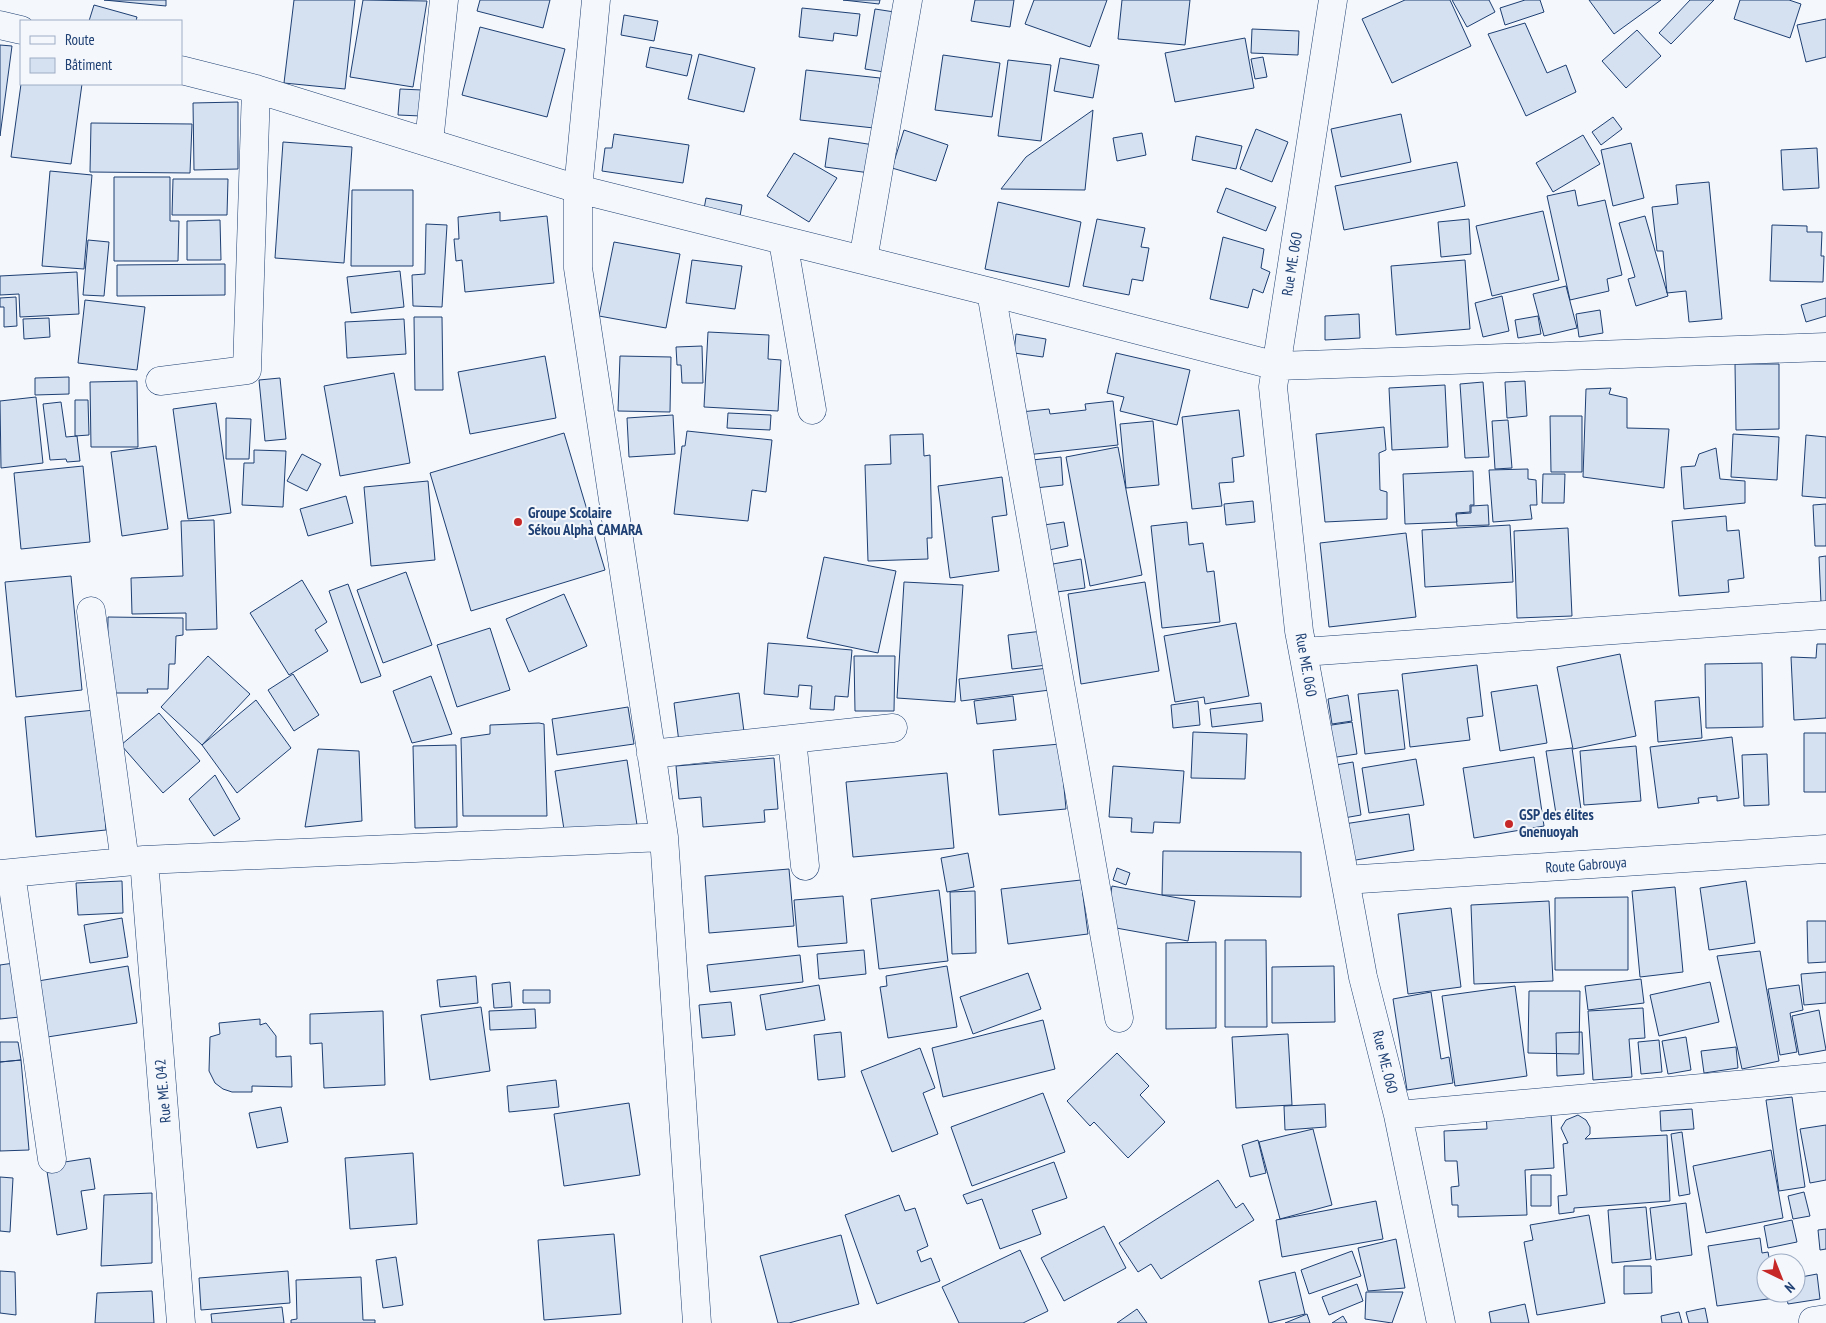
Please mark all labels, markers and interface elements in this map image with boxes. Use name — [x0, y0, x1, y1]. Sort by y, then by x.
legend — [20, 20, 182, 85]
text: Route — [65, 30, 95, 49]
text: Bâtiment — [65, 55, 112, 74]
street label: Rue ME. 060 — [1277, 230, 1306, 297]
place label: Groupe Scolaire Sékou Alpha CAMARA — [528, 503, 643, 539]
marker: Groupe Scolaire Sékou Alpha CAMARA — [512, 516, 524, 528]
street label: Rue ME. 060 — [1292, 632, 1321, 698]
place label: GSP des élites Gnenuoyah — [1519, 805, 1594, 841]
marker: GSP des élites Gnenuoyah — [1503, 818, 1515, 830]
street label: Route Gabrouya — [1545, 852, 1627, 877]
street label: Rue ME. 060 — [1369, 1028, 1403, 1096]
street label: Rue ME. 042 — [150, 1058, 175, 1124]
north arrow — [1756, 1253, 1806, 1303]
text: N — [1781, 1278, 1799, 1297]

